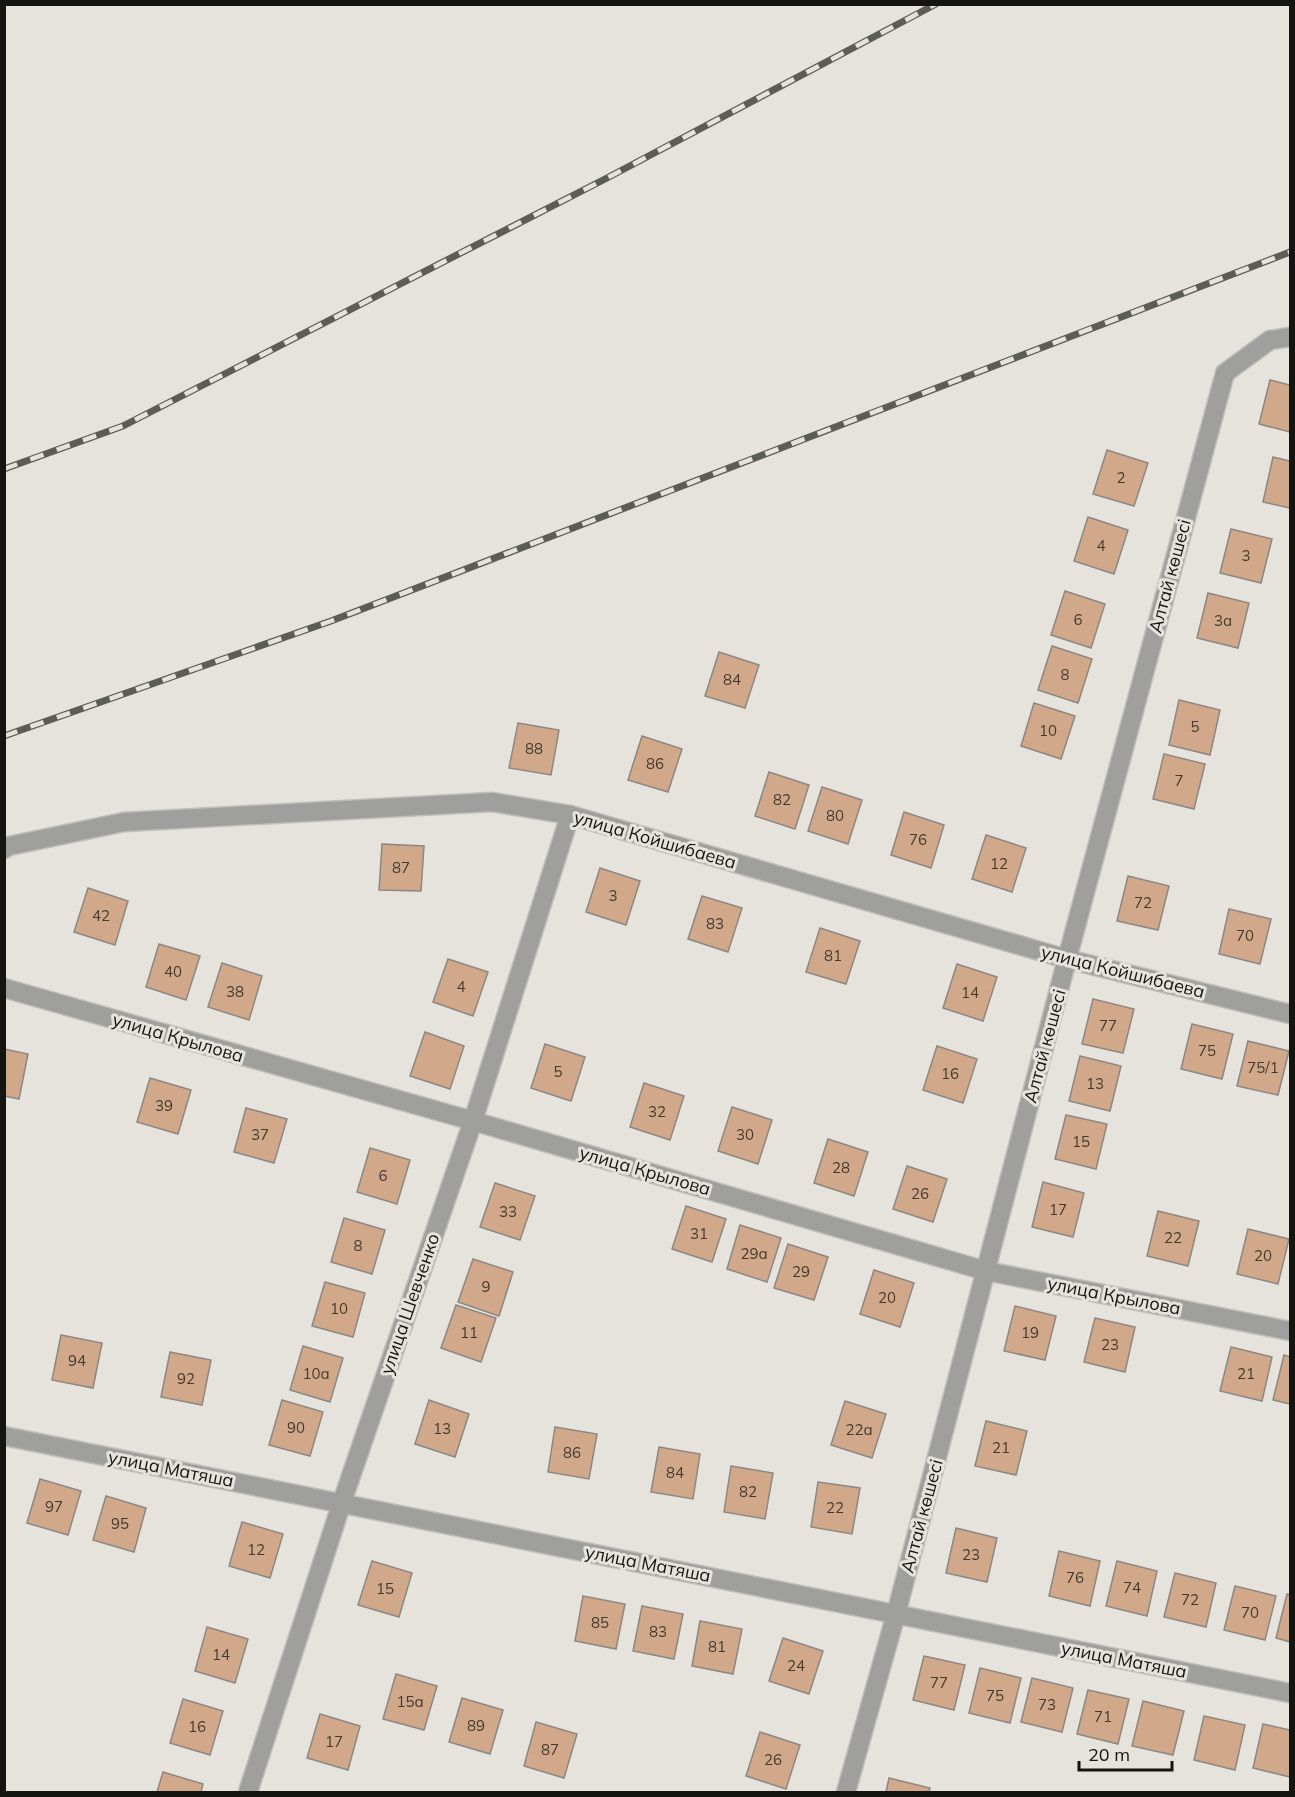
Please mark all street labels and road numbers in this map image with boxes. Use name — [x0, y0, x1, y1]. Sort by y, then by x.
street label: Алтай көшесі — [1143, 517, 1196, 635]
street label: улица Койшибаева — [571, 805, 739, 874]
street label: улица Койшибаева — [1039, 940, 1207, 1003]
street label: Алтай көшесі — [1018, 987, 1071, 1105]
street label: улица Крылова — [110, 1008, 246, 1067]
street label: улица Крылова — [577, 1141, 713, 1200]
street label: улица Шевченко — [375, 1230, 444, 1377]
street label: улица Крылова — [1045, 1271, 1183, 1320]
street label: улица Матяша — [106, 1445, 236, 1492]
street label: Алтай көшесі — [895, 1457, 948, 1575]
street label: улица Матяша — [583, 1540, 713, 1587]
street label: улица Матяша — [1059, 1636, 1189, 1683]

